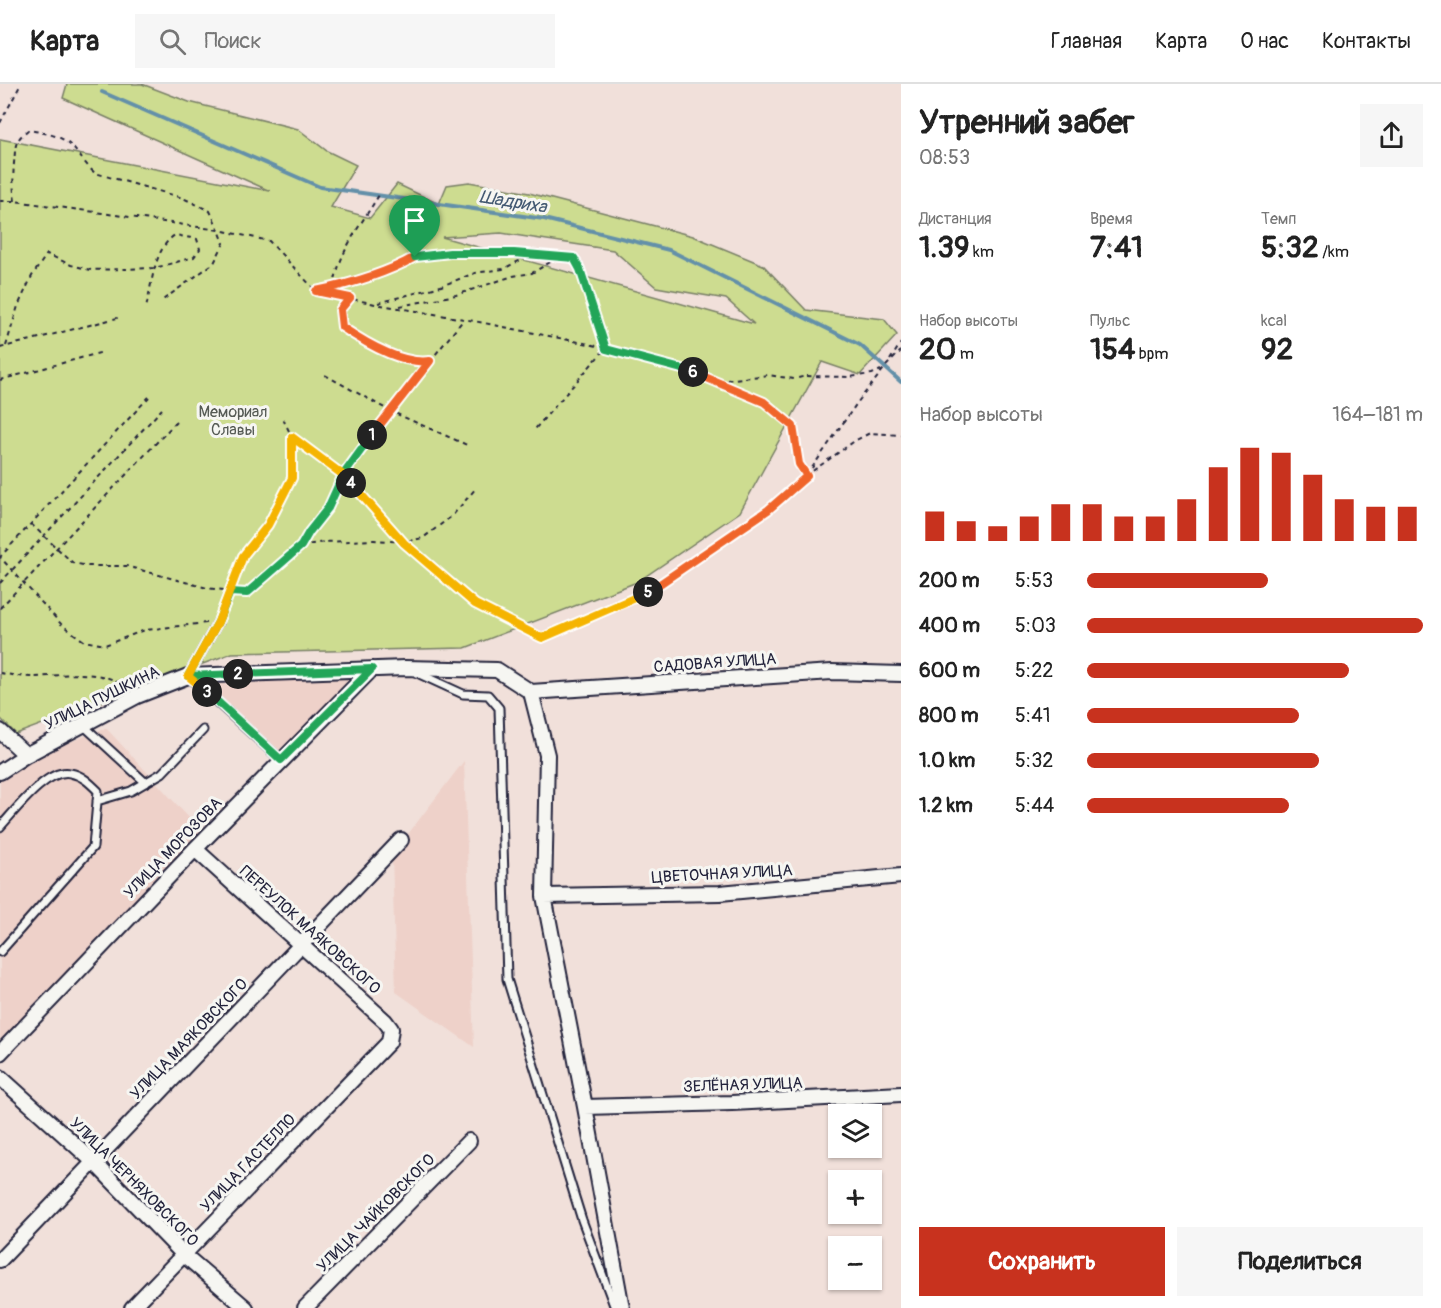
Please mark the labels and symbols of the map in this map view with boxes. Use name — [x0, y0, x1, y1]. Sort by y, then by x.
water label: Шадриха — [478, 185, 550, 219]
pin — [389, 195, 440, 257]
pin: 6 — [678, 357, 708, 387]
park label: Мемориал Славы — [198, 402, 268, 440]
pin: 1 — [357, 420, 387, 450]
pin: 4 — [336, 468, 366, 498]
pin: 5 — [633, 577, 663, 607]
street label: САДОВАЯ УЛИЦА — [653, 649, 777, 677]
pin: 2 — [223, 659, 253, 689]
street label: УЛИЦА ПУШКИНА — [41, 661, 163, 735]
pin: 3 — [192, 677, 222, 707]
street label: УЛИЦА МОРОЗОВА — [120, 793, 226, 903]
street label: ЦВЕТОЧНАЯ УЛИЦА — [651, 860, 793, 888]
street label: ПЕРЕУЛОК МАЯКОВСКОГО — [235, 861, 385, 999]
street label: УЛИЦА МАЯКОВСКОГО — [126, 974, 252, 1104]
street label: ЗЕЛЁНАЯ УЛИЦА — [683, 1073, 803, 1097]
street label: УЛИЦА ГАСТЕЛЛО — [196, 1110, 300, 1216]
street label: УЛИЦА ЧЕРНЯХОВСКОГО — [65, 1113, 203, 1251]
street label: УЛИЦА ЧАЙКОВСКОГО — [313, 1150, 439, 1276]

